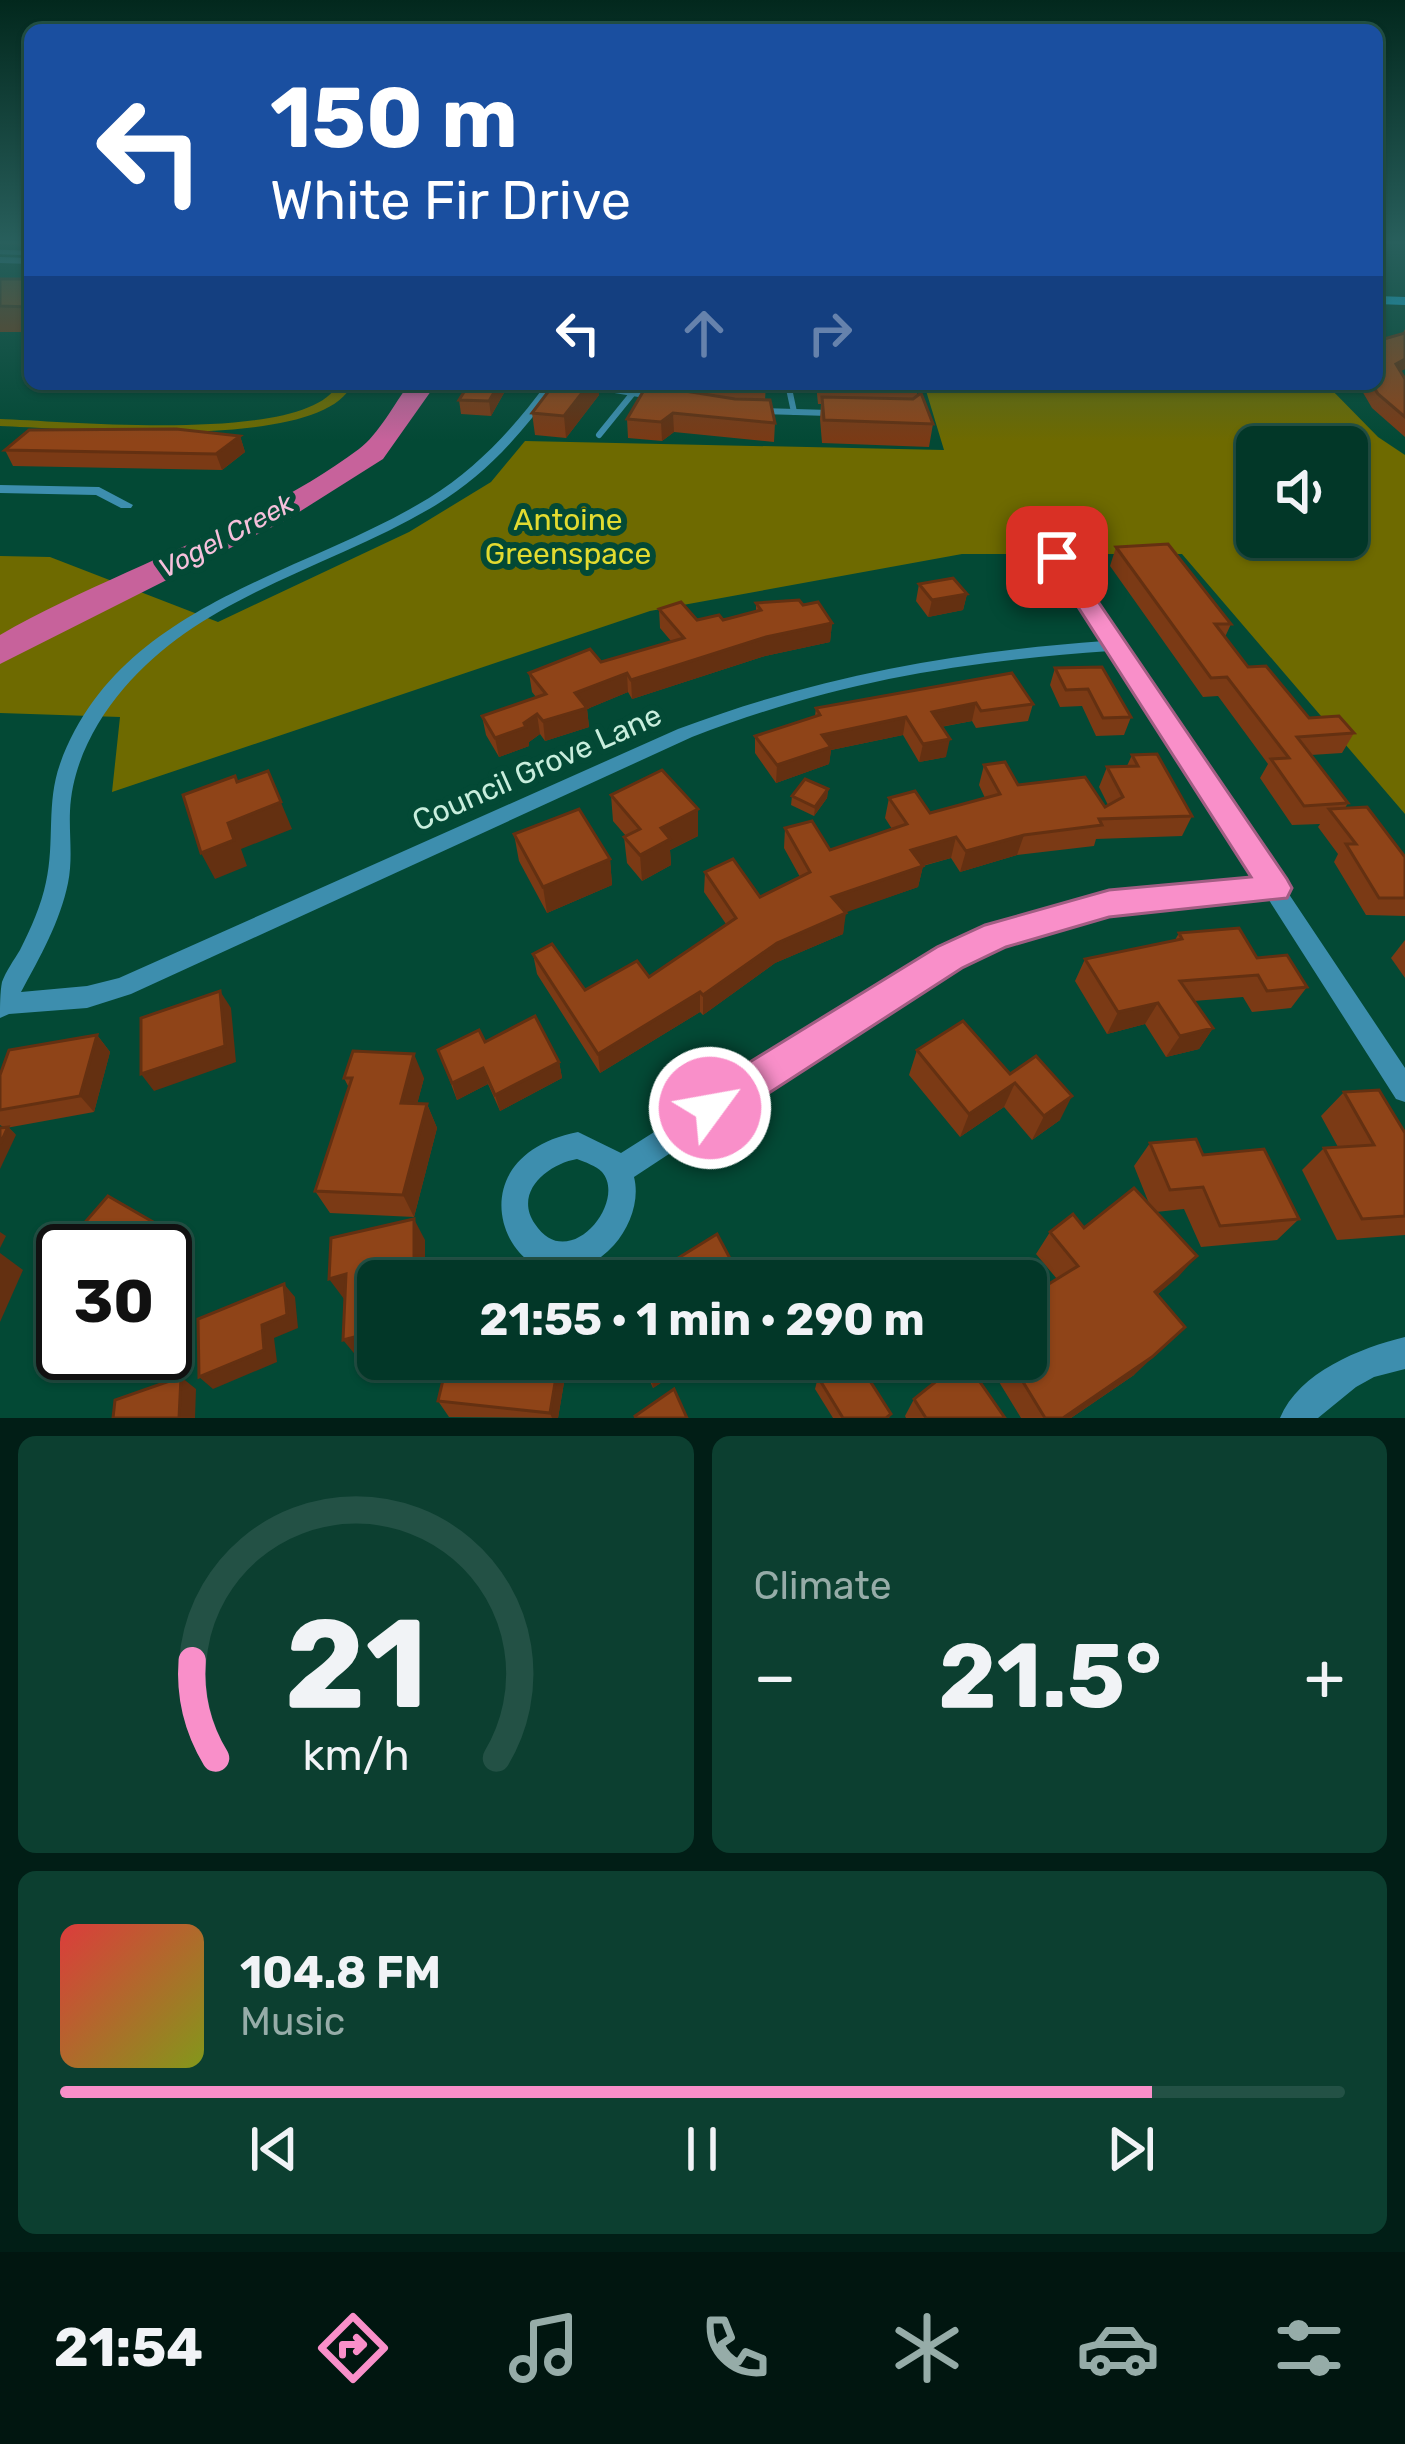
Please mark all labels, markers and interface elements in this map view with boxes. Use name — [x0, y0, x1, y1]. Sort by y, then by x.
text: 150 m — [270, 68, 518, 168]
icon: left — [72, 72, 228, 228]
text: White Fir Drive — [270, 169, 631, 233]
icon: left — [545, 300, 611, 366]
icon: ahead — [671, 300, 737, 366]
icon: right — [797, 300, 863, 366]
map controls — [1236, 426, 1368, 558]
button: sound — [1236, 426, 1368, 558]
water label: Vogel Creek — [153, 487, 300, 585]
park label: Antoine Greenspace — [485, 502, 651, 572]
pin — [1006, 506, 1108, 608]
icon: arrive — [1024, 524, 1090, 590]
street label: Council Grove Lane — [407, 697, 667, 839]
position arrow — [647, 1045, 773, 1171]
speed limit sign: 30 — [36, 1224, 192, 1380]
text: 21:55 · 1 min · 290 m — [479, 1293, 925, 1346]
text: Climate — [754, 1563, 892, 1609]
text: 21 — [284, 1590, 427, 1738]
text: 21.5° — [938, 1623, 1162, 1730]
text: − — [754, 1637, 796, 1716]
text: + — [1304, 1637, 1345, 1716]
text: km/h — [302, 1729, 409, 1780]
text: 104.8 FM — [240, 1946, 441, 1999]
text: Music — [240, 1999, 345, 2045]
icon: previous — [241, 2116, 307, 2182]
icon: pause — [669, 2116, 735, 2182]
icon: next — [1098, 2116, 1164, 2182]
icon: directions — [311, 2306, 395, 2390]
icon: music — [502, 2306, 586, 2390]
icon: phone — [693, 2306, 777, 2390]
icon: climate — [885, 2306, 969, 2390]
icon: car — [1076, 2306, 1160, 2390]
icon: filters — [1267, 2306, 1351, 2390]
text: 21:54 — [54, 2316, 203, 2380]

